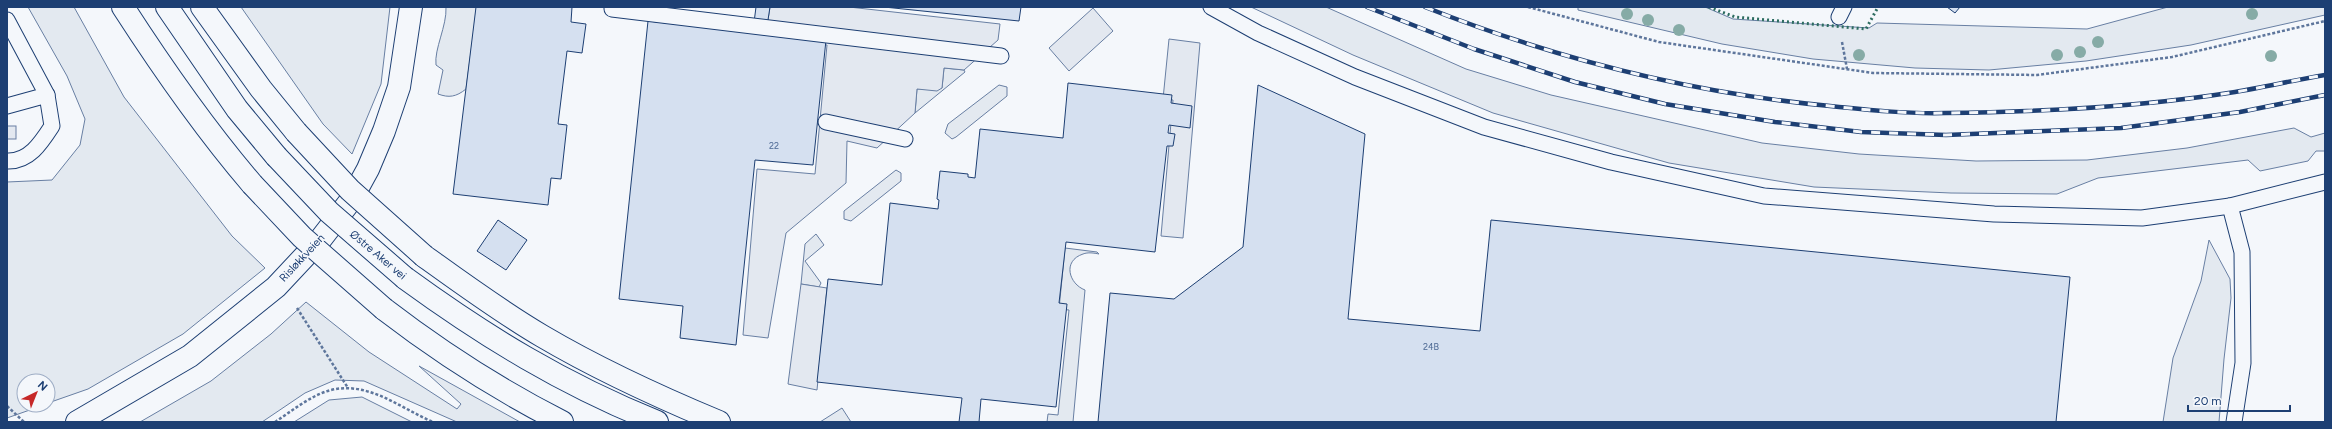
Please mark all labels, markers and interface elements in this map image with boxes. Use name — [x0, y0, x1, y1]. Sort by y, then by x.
house number: 22 — [769, 140, 779, 151]
street label: Østre Aker vei — [347, 228, 409, 282]
street label: Risløkkveien — [277, 232, 327, 284]
house number: 24B — [1423, 341, 1440, 352]
north arrow — [16, 373, 56, 413]
text: N — [35, 378, 50, 394]
scale bar — [2188, 387, 2290, 413]
text: 20 m — [2194, 394, 2222, 408]

